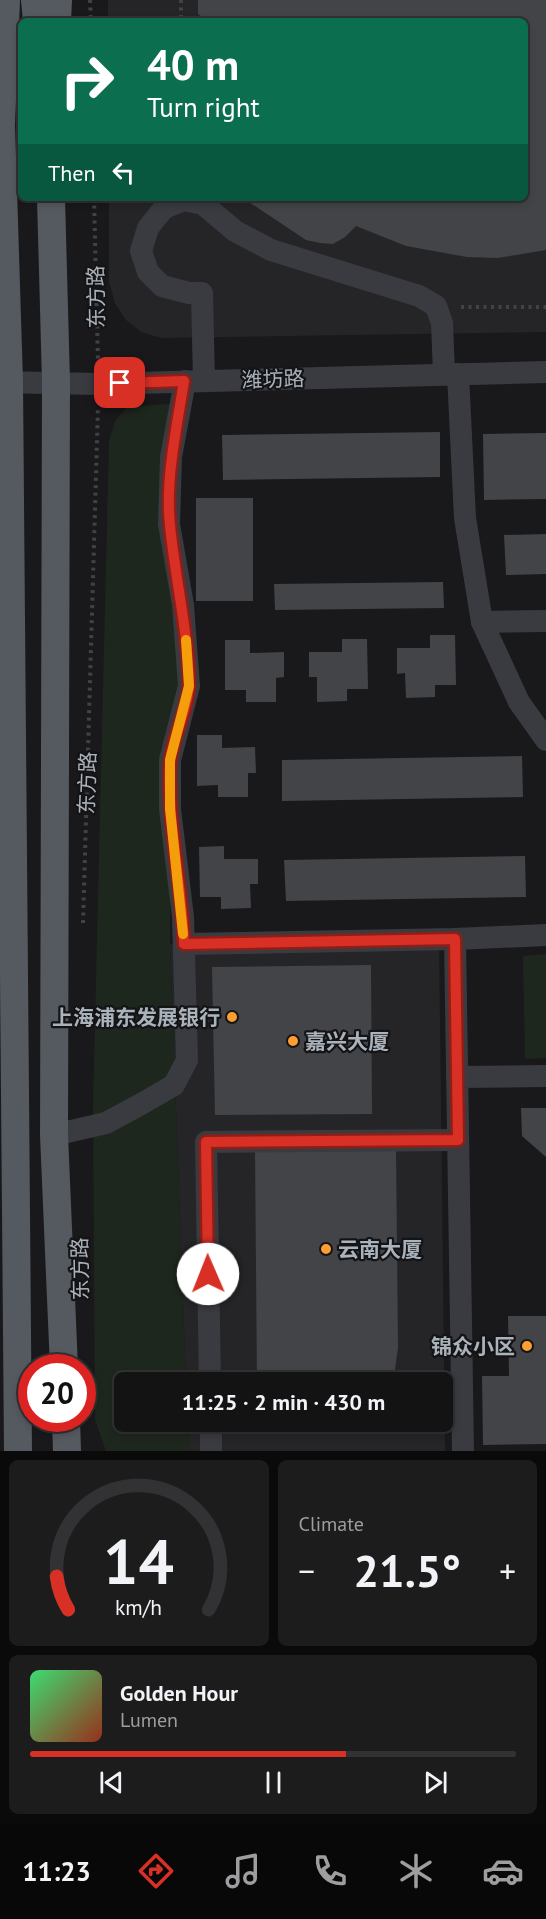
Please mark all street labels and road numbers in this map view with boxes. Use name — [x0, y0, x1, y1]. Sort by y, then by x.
street label: 东方路 — [82, 265, 110, 329]
street label: 潍坊路 — [241, 364, 305, 394]
street label: 东方路 — [72, 751, 102, 815]
street label: 东方路 — [66, 1237, 94, 1301]

